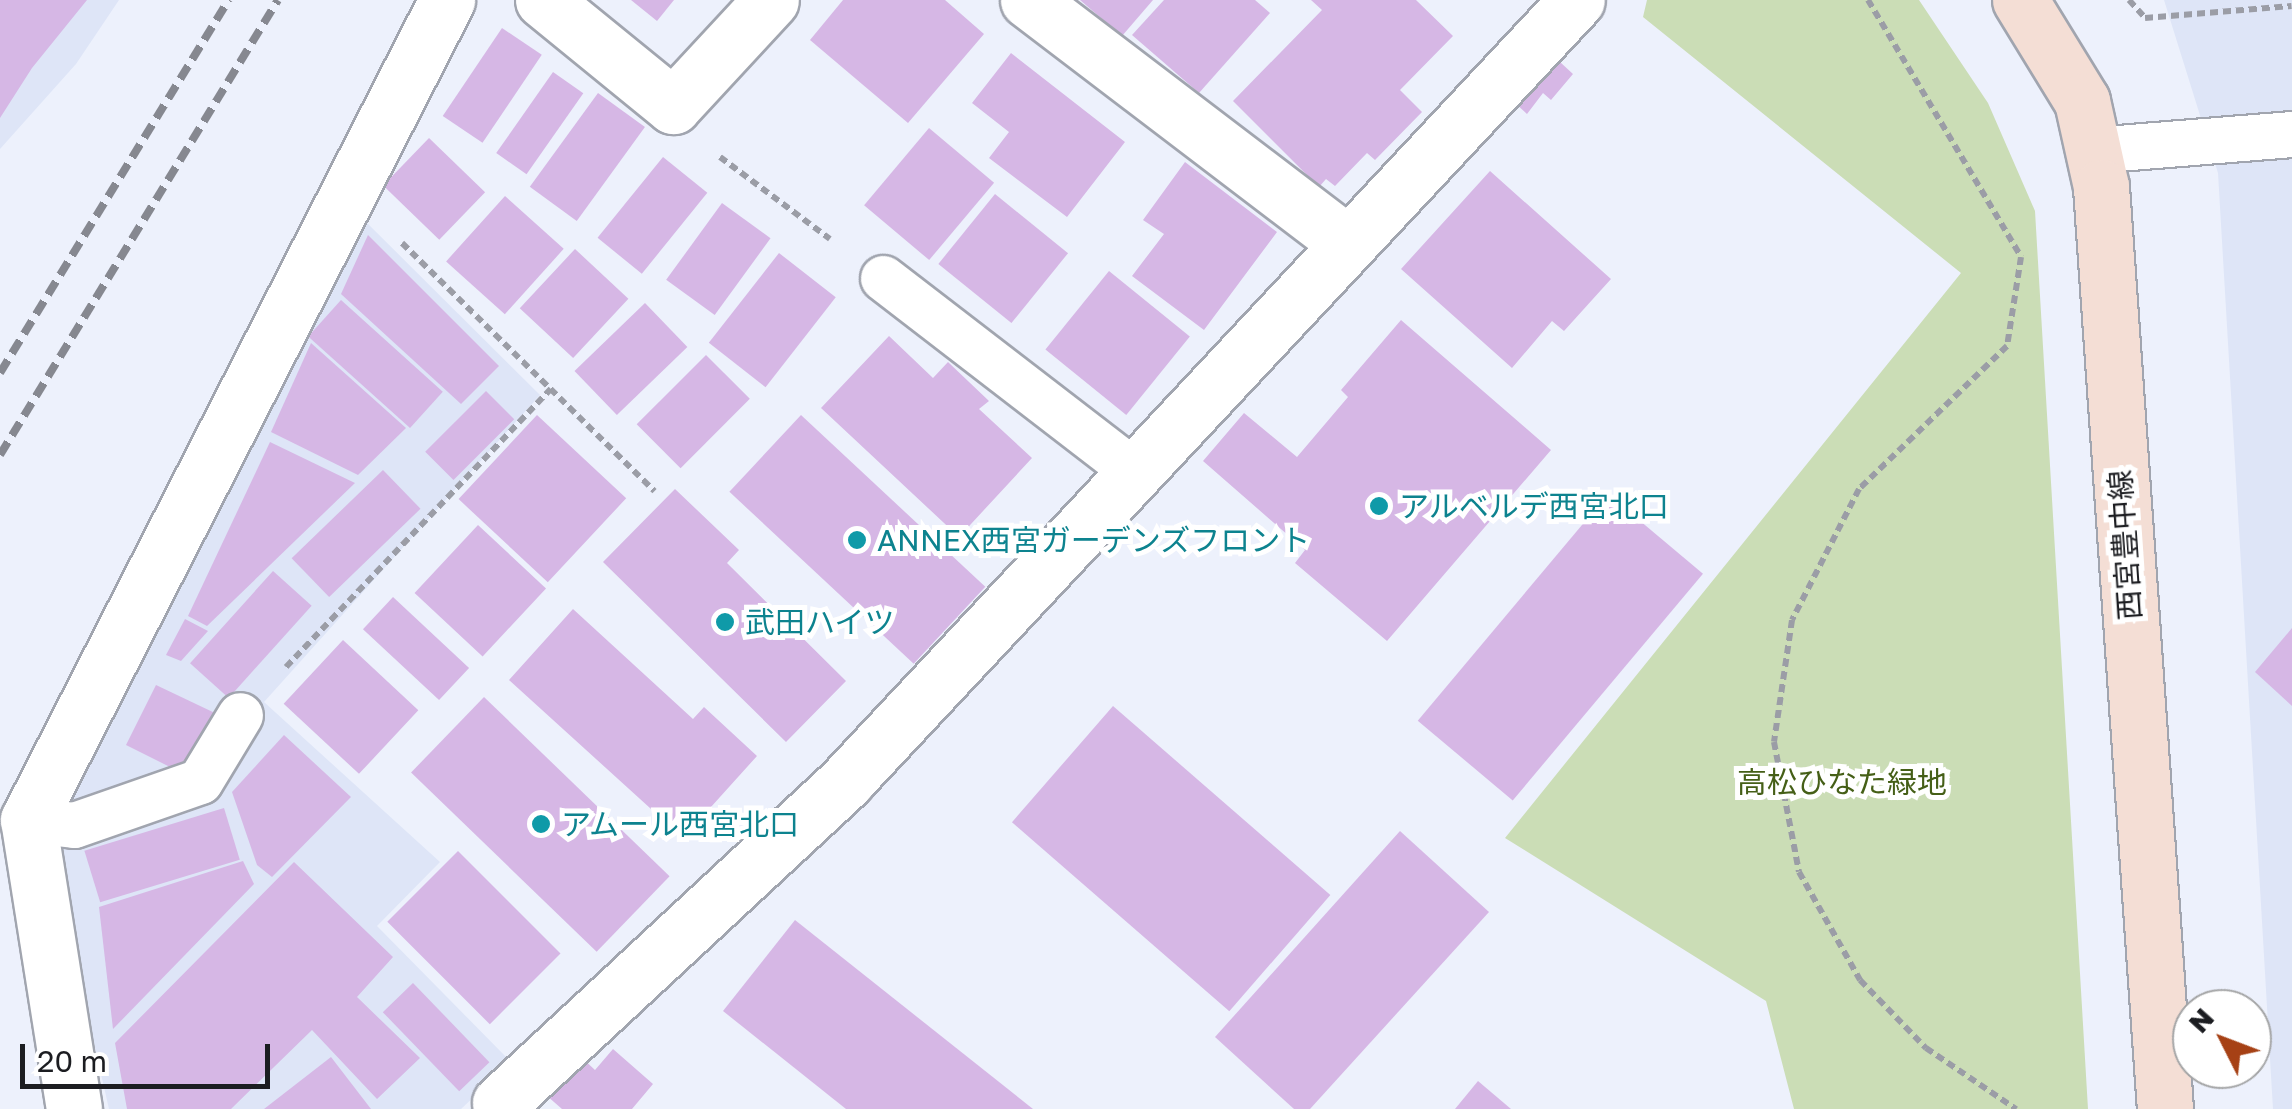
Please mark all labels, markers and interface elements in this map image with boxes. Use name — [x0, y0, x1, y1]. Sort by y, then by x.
street label: 西宮豊中線 — [2102, 469, 2148, 621]
place label: アルベルデ西宮北口 — [1399, 488, 1669, 524]
marker: アルベルデ西宮北口 — [1368, 495, 1390, 517]
place label: ANNEX西宮ガーデンズフロント — [877, 522, 1311, 558]
marker: ANNEX西宮ガーデンズフロント — [846, 529, 868, 551]
place label: 武田ハイツ — [745, 604, 895, 640]
marker: 武田ハイツ — [714, 611, 736, 633]
park label: 高松ひなた緑地 — [1737, 764, 1947, 800]
place label: アムール西宮北口 — [561, 806, 801, 842]
marker: アムール西宮北口 — [530, 813, 552, 835]
north arrow — [2172, 989, 2272, 1089]
text: N — [2181, 1001, 2220, 1039]
scale bar — [25, 1024, 275, 1086]
text: 20 m — [37, 1043, 107, 1079]

